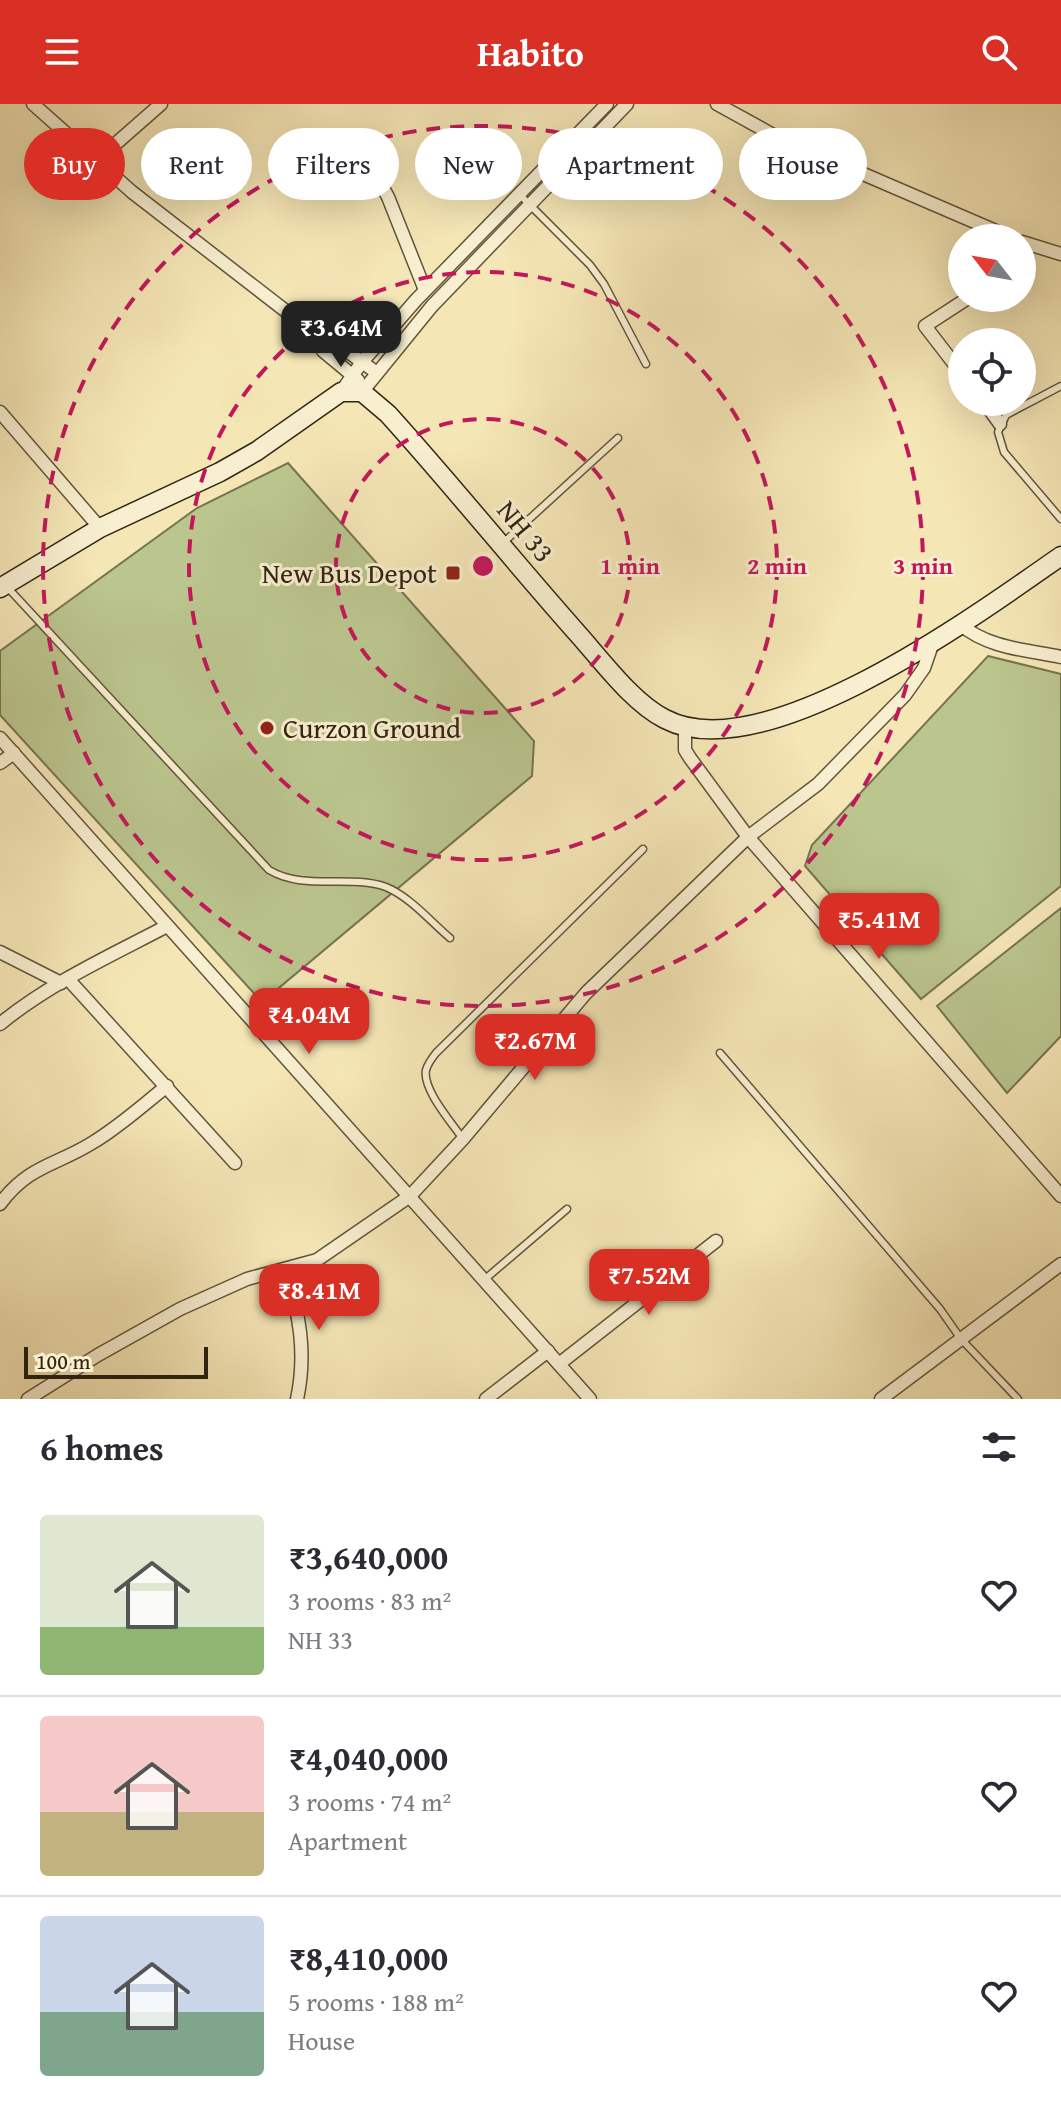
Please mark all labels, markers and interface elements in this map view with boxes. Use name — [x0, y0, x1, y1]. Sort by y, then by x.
text: Habito — [477, 26, 584, 79]
icon: menu — [40, 30, 84, 74]
icon: search — [977, 30, 1021, 74]
chip: Buy — [24, 128, 125, 200]
chip: Rent — [141, 128, 252, 200]
chip: Filters — [268, 128, 399, 200]
chip: New — [415, 128, 522, 200]
chip: Apartment — [538, 128, 723, 200]
chip: House — [739, 128, 867, 200]
north arrow — [948, 224, 1036, 312]
map controls — [948, 224, 1036, 416]
pin: ₹3.64M — [276, 301, 406, 369]
text: ₹3.64M — [299, 307, 383, 346]
button: locate — [948, 328, 1036, 416]
street label: NH 33 — [488, 491, 565, 571]
text: 1 min — [600, 548, 660, 583]
text: 2 min — [747, 548, 807, 583]
text: 3 min — [893, 548, 953, 583]
place label: New Bus Depot — [262, 552, 437, 593]
centre of rings — [469, 552, 497, 580]
marker: New Bus Depot — [444, 564, 462, 582]
place label: Curzon Ground — [283, 707, 461, 748]
marker: Curzon Ground — [258, 719, 276, 737]
pin: ₹5.41M — [814, 893, 944, 961]
text: ₹5.41M — [837, 899, 921, 938]
pin: ₹4.04M — [244, 988, 374, 1056]
text: ₹4.04M — [267, 994, 351, 1033]
pin: ₹2.67M — [470, 1014, 600, 1082]
text: ₹2.67M — [493, 1020, 577, 1059]
pin: ₹7.52M — [584, 1249, 714, 1317]
text: ₹7.52M — [607, 1255, 691, 1294]
pin: ₹8.41M — [254, 1264, 384, 1332]
text: ₹8.41M — [277, 1270, 361, 1309]
scale bar — [24, 1343, 208, 1379]
text: 100 m — [36, 1345, 91, 1377]
text: 6 homes — [40, 1423, 164, 1472]
icon: filters — [977, 1425, 1021, 1469]
text: ₹3,640,000 — [288, 1532, 448, 1581]
icon: home — [104, 1547, 200, 1643]
icon: heart — [977, 1573, 1021, 1617]
text: 3 rooms · 83 m² — [288, 1581, 451, 1620]
text: NH 33 — [288, 1620, 353, 1659]
text: ₹4,040,000 — [288, 1733, 448, 1782]
icon: home — [104, 1748, 200, 1844]
icon: heart — [977, 1774, 1021, 1818]
text: 3 rooms · 74 m² — [288, 1782, 451, 1821]
text: Apartment — [288, 1821, 407, 1860]
text: ₹8,410,000 — [288, 1933, 448, 1982]
icon: home — [104, 1948, 200, 2044]
icon: heart — [977, 1974, 1021, 2018]
text: 5 rooms · 188 m² — [288, 1982, 464, 2021]
text: House — [288, 2021, 355, 2060]

